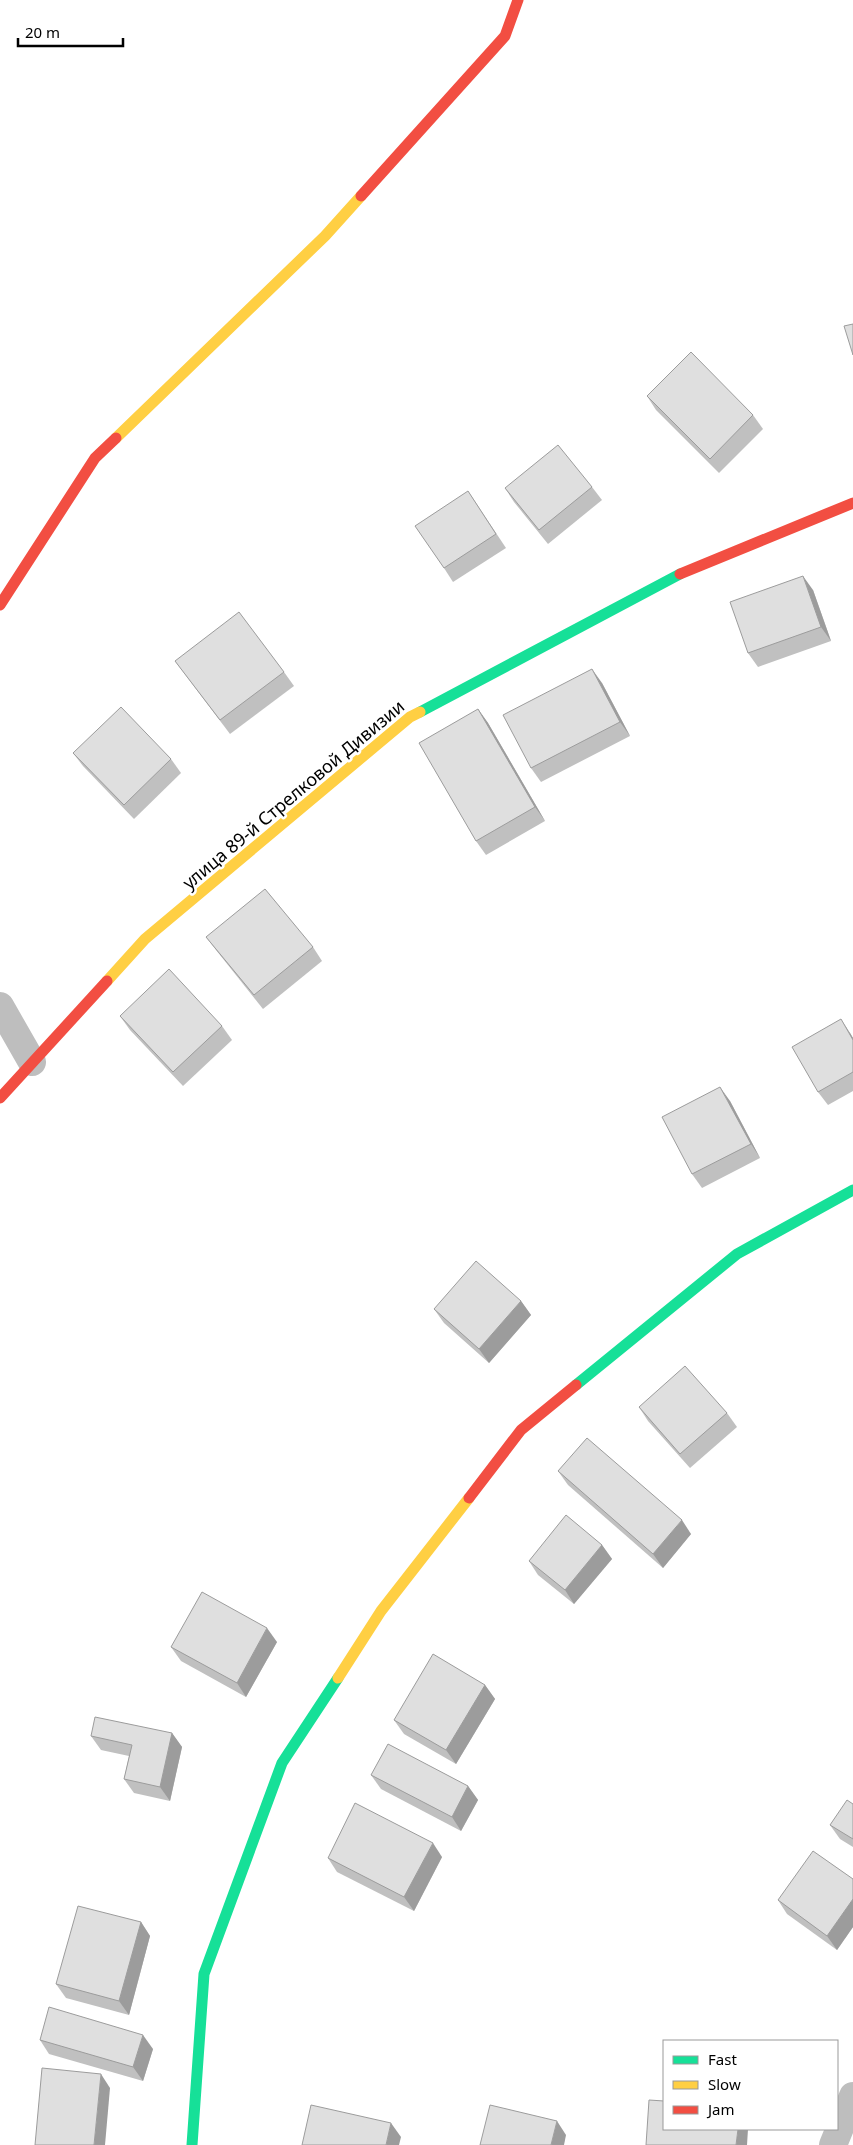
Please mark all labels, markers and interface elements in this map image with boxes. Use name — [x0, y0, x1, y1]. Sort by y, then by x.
scale bar — [18, 15, 122, 47]
text: 20 m — [25, 22, 60, 42]
street label: улица 89-й Стрелковой Дивизии — [177, 694, 409, 894]
legend — [663, 2040, 838, 2130]
text: Fast — [708, 2049, 737, 2069]
text: Slow — [708, 2074, 741, 2094]
text: Jam — [706, 2099, 735, 2119]

